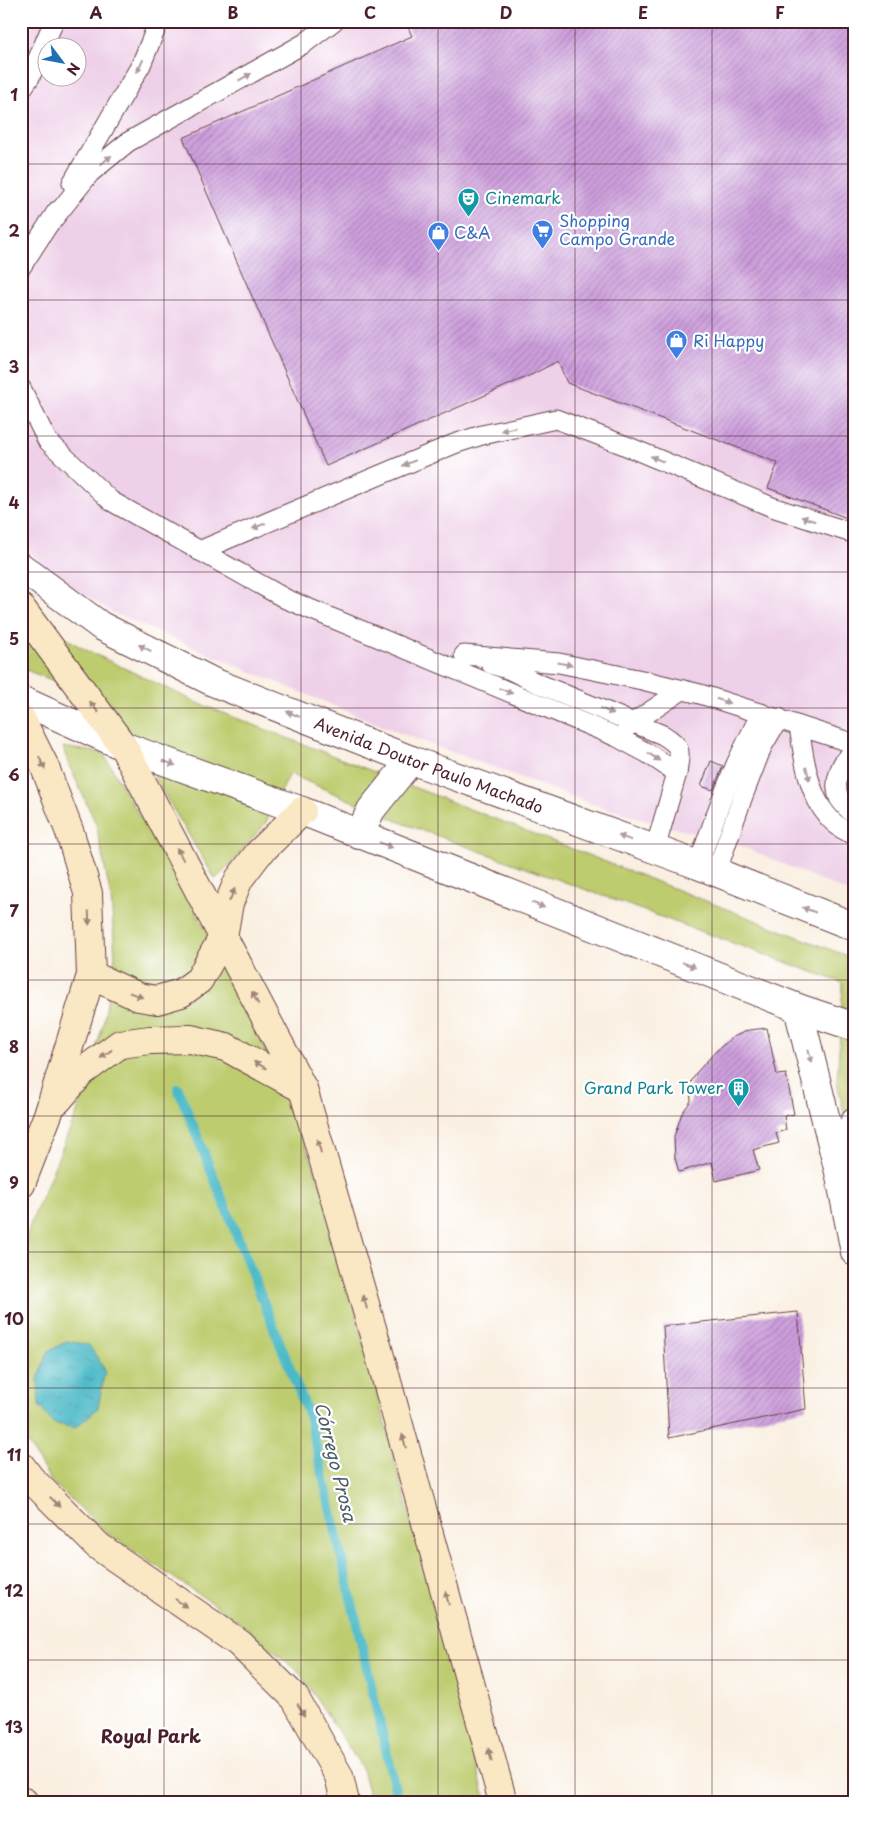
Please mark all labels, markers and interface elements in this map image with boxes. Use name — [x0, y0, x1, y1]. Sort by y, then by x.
text: A — [90, 0, 103, 24]
text: B — [228, 0, 239, 24]
text: C — [364, 0, 376, 24]
text: D — [500, 0, 512, 24]
text: E — [638, 0, 648, 24]
text: F — [775, 0, 785, 24]
north arrow — [38, 38, 88, 88]
text: N — [62, 59, 85, 79]
one-way arrow — [136, 59, 144, 73]
one-way arrow — [238, 72, 252, 81]
text: 1 — [10, 82, 18, 106]
one-way arrow — [99, 155, 112, 166]
place label: Cinemark — [485, 185, 561, 209]
theatre icon: Cinemark — [457, 186, 481, 217]
place label: Shopping Campo Grande — [559, 208, 676, 250]
text: 2 — [8, 218, 20, 242]
supermarket icon: Shopping Campo Grande — [531, 218, 555, 249]
place label: C&A — [454, 220, 491, 244]
shop icon: C&A — [426, 221, 450, 252]
place label: Ri Happy — [693, 328, 764, 352]
shop icon: Ri Happy — [665, 329, 689, 360]
text: 3 — [9, 354, 19, 378]
one-way arrow — [501, 425, 516, 433]
one-way arrow — [650, 455, 664, 463]
one-way arrow — [402, 459, 416, 467]
text: 4 — [9, 490, 20, 514]
one-way arrow — [801, 514, 816, 522]
one-way arrow — [251, 522, 266, 530]
text: 5 — [9, 626, 19, 650]
one-way arrow — [137, 644, 152, 652]
one-way arrow — [557, 661, 573, 669]
one-way arrow — [499, 687, 514, 695]
one-way arrow — [715, 698, 730, 706]
one-way arrow — [89, 700, 99, 714]
one-way arrow — [600, 707, 615, 715]
one-way arrow — [285, 710, 300, 718]
street label: Avenida Doutor Paulo Machado — [311, 710, 547, 818]
one-way arrow — [647, 753, 660, 762]
one-way arrow — [39, 756, 47, 770]
one-way arrow — [162, 759, 177, 767]
text: 6 — [8, 762, 20, 786]
one-way arrow — [805, 766, 813, 781]
one-way arrow — [618, 834, 633, 841]
one-way arrow — [379, 842, 394, 850]
one-way arrow — [176, 846, 184, 861]
one-way arrow — [229, 888, 237, 902]
text: 7 — [9, 898, 19, 922]
one-way arrow — [530, 902, 545, 909]
one-way arrow — [802, 905, 816, 913]
one-way arrow — [85, 910, 93, 926]
one-way arrow — [681, 962, 696, 969]
one-way arrow — [251, 990, 259, 1005]
one-way arrow — [129, 991, 144, 999]
text: 8 — [9, 1034, 19, 1058]
one-way arrow — [806, 1048, 814, 1063]
one-way arrow — [99, 1049, 113, 1059]
one-way arrow — [253, 1061, 267, 1069]
place label: Grand Park Tower — [584, 1075, 724, 1099]
building icon: Grand Park Tower — [727, 1076, 751, 1107]
one-way arrow — [315, 1138, 323, 1153]
text: 9 — [9, 1170, 19, 1194]
one-way arrow — [360, 1294, 368, 1309]
text: 10 — [4, 1306, 24, 1330]
water label: Córrego Prosa — [309, 1399, 365, 1525]
one-way arrow — [399, 1434, 407, 1449]
text: 11 — [7, 1442, 21, 1466]
one-way arrow — [48, 1496, 60, 1508]
text: 12 — [5, 1578, 23, 1602]
one-way arrow — [443, 1591, 451, 1606]
one-way arrow — [174, 1598, 188, 1608]
one-way arrow — [297, 1704, 306, 1717]
text: 13 — [5, 1714, 23, 1738]
district label: Royal Park — [101, 1722, 201, 1749]
one-way arrow — [486, 1747, 494, 1762]

